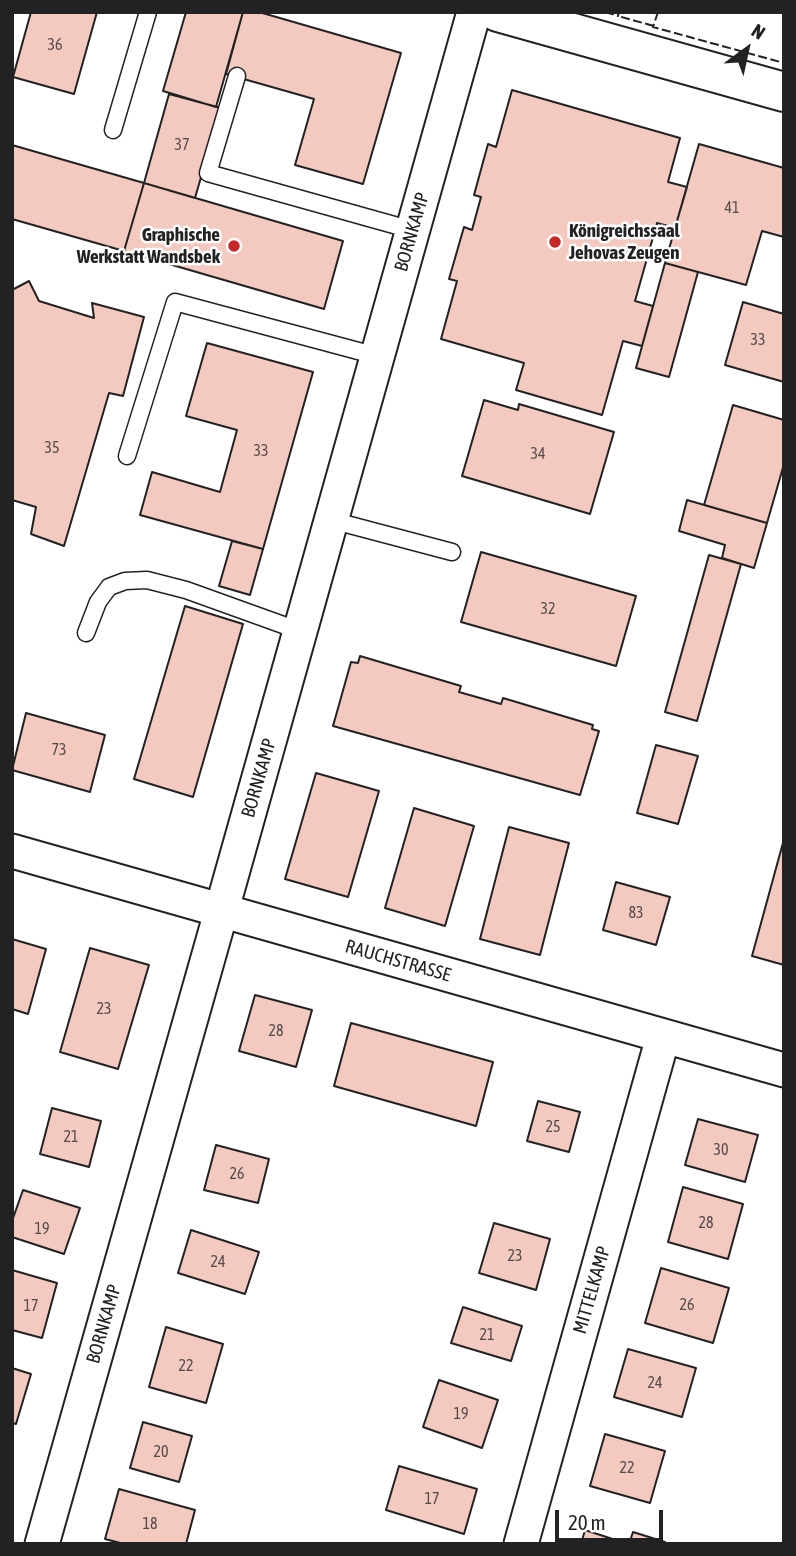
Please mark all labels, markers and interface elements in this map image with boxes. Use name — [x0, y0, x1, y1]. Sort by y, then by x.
north arrow — [712, 14, 782, 84]
text: N — [748, 19, 769, 44]
house number: 36 — [47, 35, 63, 55]
house number: 37 — [174, 135, 190, 155]
street label: BORNKAMP — [390, 190, 434, 274]
house number: 41 — [724, 198, 740, 218]
place label: Königreichssaal Jehovas Zeugen — [569, 220, 680, 264]
place label: Graphische Werkstatt Wandsbek — [77, 224, 220, 268]
marker: Königreichssaal Jehovas Zeugen — [547, 234, 563, 250]
marker: Graphische Werkstatt Wandsbek — [226, 238, 242, 254]
house number: 33 — [750, 330, 766, 350]
house number: 35 — [44, 438, 60, 458]
house number: 33 — [253, 441, 269, 461]
house number: 34 — [530, 444, 546, 464]
house number: 32 — [540, 599, 556, 619]
street label: BORNKAMP — [237, 736, 281, 820]
house number: 73 — [51, 740, 67, 760]
house number: 83 — [628, 903, 644, 923]
street label: RAUCHSTRASSE — [343, 935, 453, 987]
house number: 23 — [96, 999, 112, 1019]
house number: 28 — [268, 1021, 284, 1041]
house number: 25 — [545, 1117, 561, 1137]
house number: 21 — [63, 1127, 79, 1147]
house number: 30 — [713, 1140, 729, 1160]
house number: 26 — [229, 1164, 245, 1184]
house number: 28 — [698, 1213, 714, 1233]
house number: 19 — [34, 1219, 50, 1239]
street label: MITTELKAMP — [569, 1243, 615, 1337]
house number: 23 — [507, 1246, 523, 1266]
house number: 24 — [210, 1252, 226, 1272]
street label: BORNKAMP — [82, 1282, 126, 1366]
house number: 26 — [679, 1295, 695, 1315]
house number: 17 — [23, 1296, 39, 1316]
house number: 21 — [479, 1325, 495, 1345]
house number: 22 — [178, 1356, 194, 1376]
house number: 24 — [647, 1373, 663, 1393]
house number: 19 — [453, 1404, 469, 1424]
house number: 20 — [153, 1442, 169, 1462]
house number: 22 — [619, 1458, 635, 1478]
house number: 17 — [424, 1489, 440, 1509]
scale bar — [558, 1496, 666, 1540]
text: 20 m — [568, 1510, 606, 1534]
house number: 18 — [142, 1514, 158, 1534]

